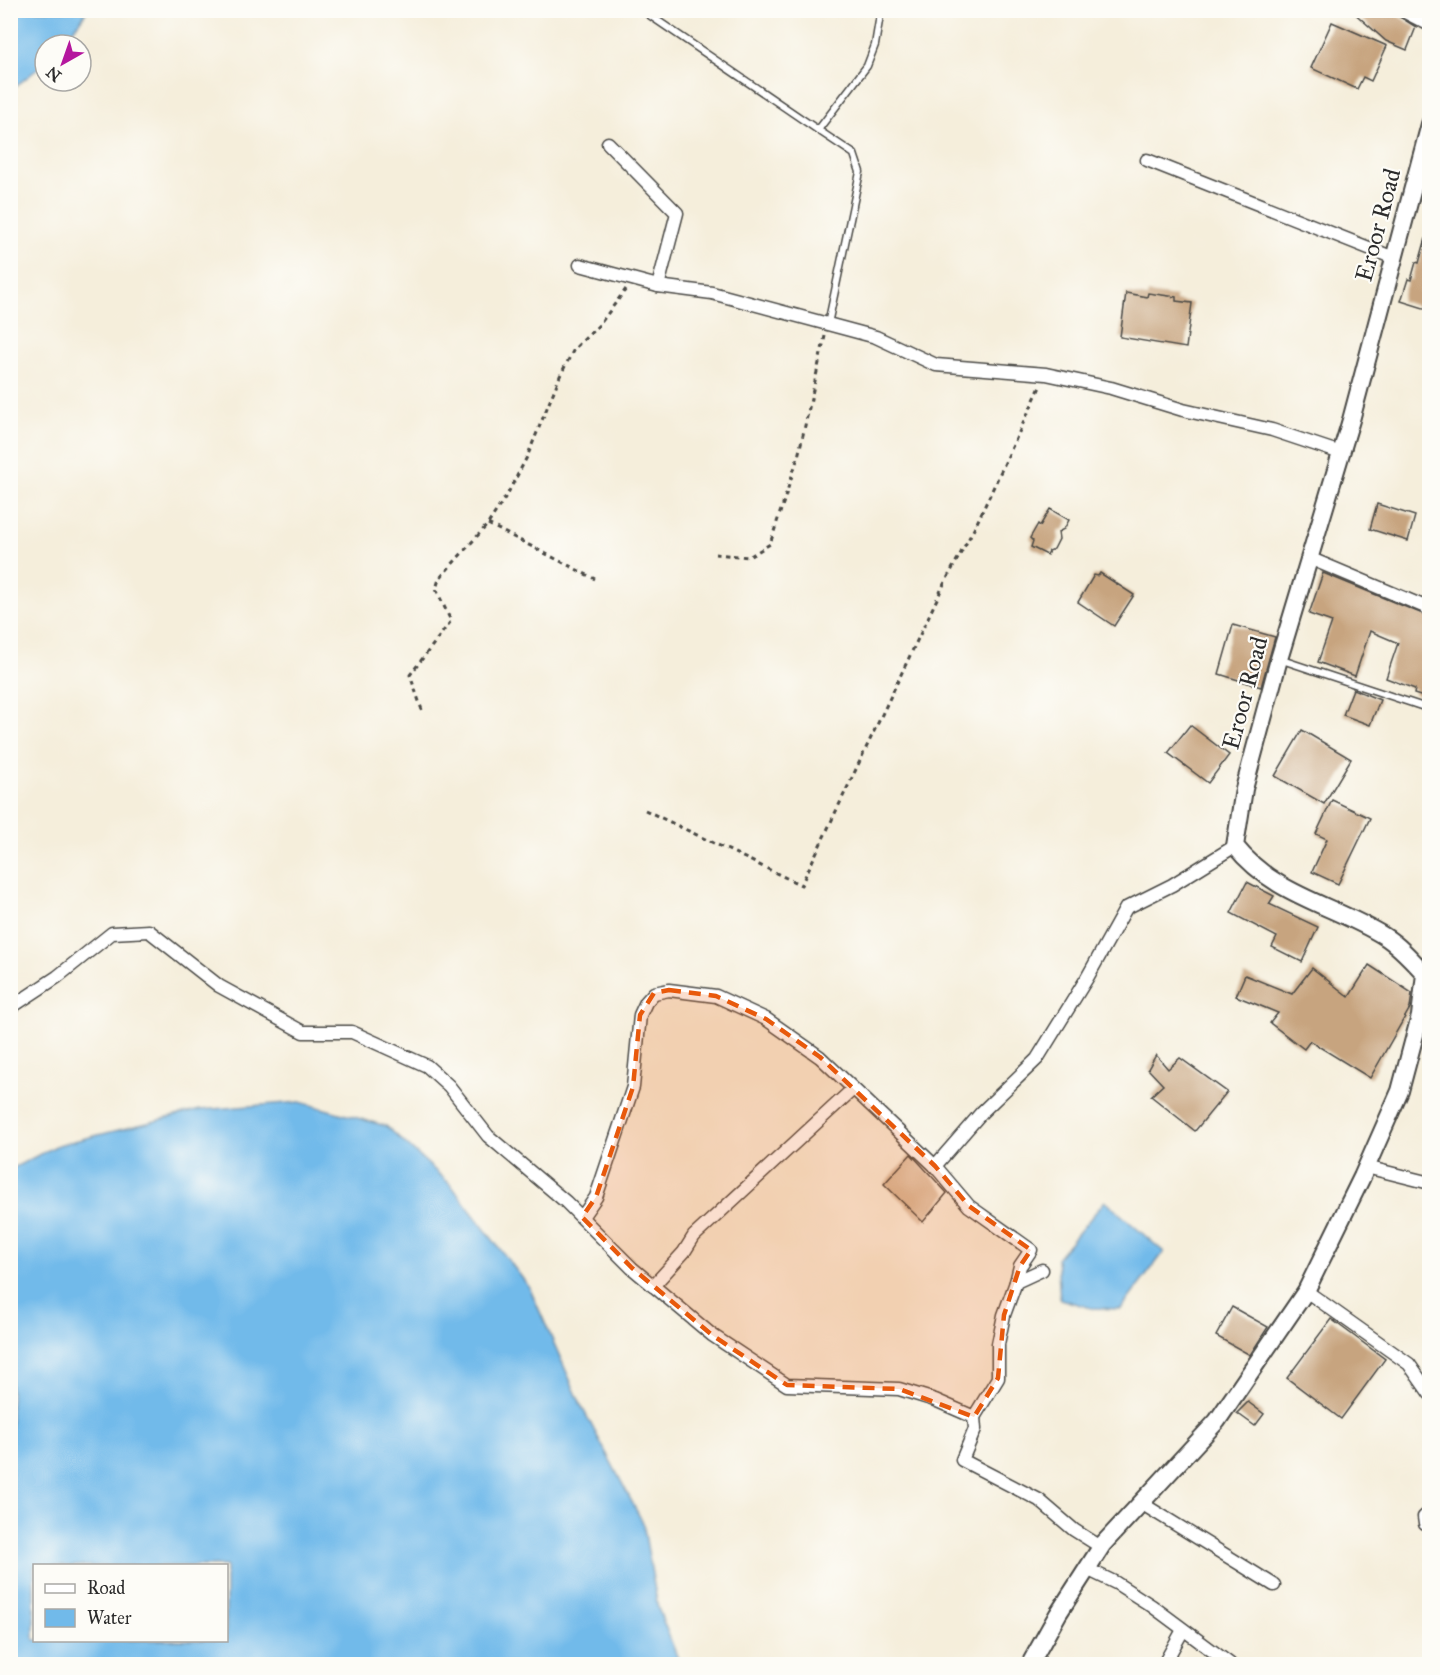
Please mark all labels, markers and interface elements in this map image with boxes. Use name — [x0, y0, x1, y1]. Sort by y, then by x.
north arrow — [33, 33, 93, 93]
text: N — [42, 62, 65, 86]
street label: Eroor Road — [1349, 165, 1407, 285]
street label: Eroor Road — [1216, 633, 1274, 753]
legend — [33, 1564, 228, 1642]
text: Road — [87, 1577, 125, 1599]
text: Water — [87, 1607, 132, 1629]

